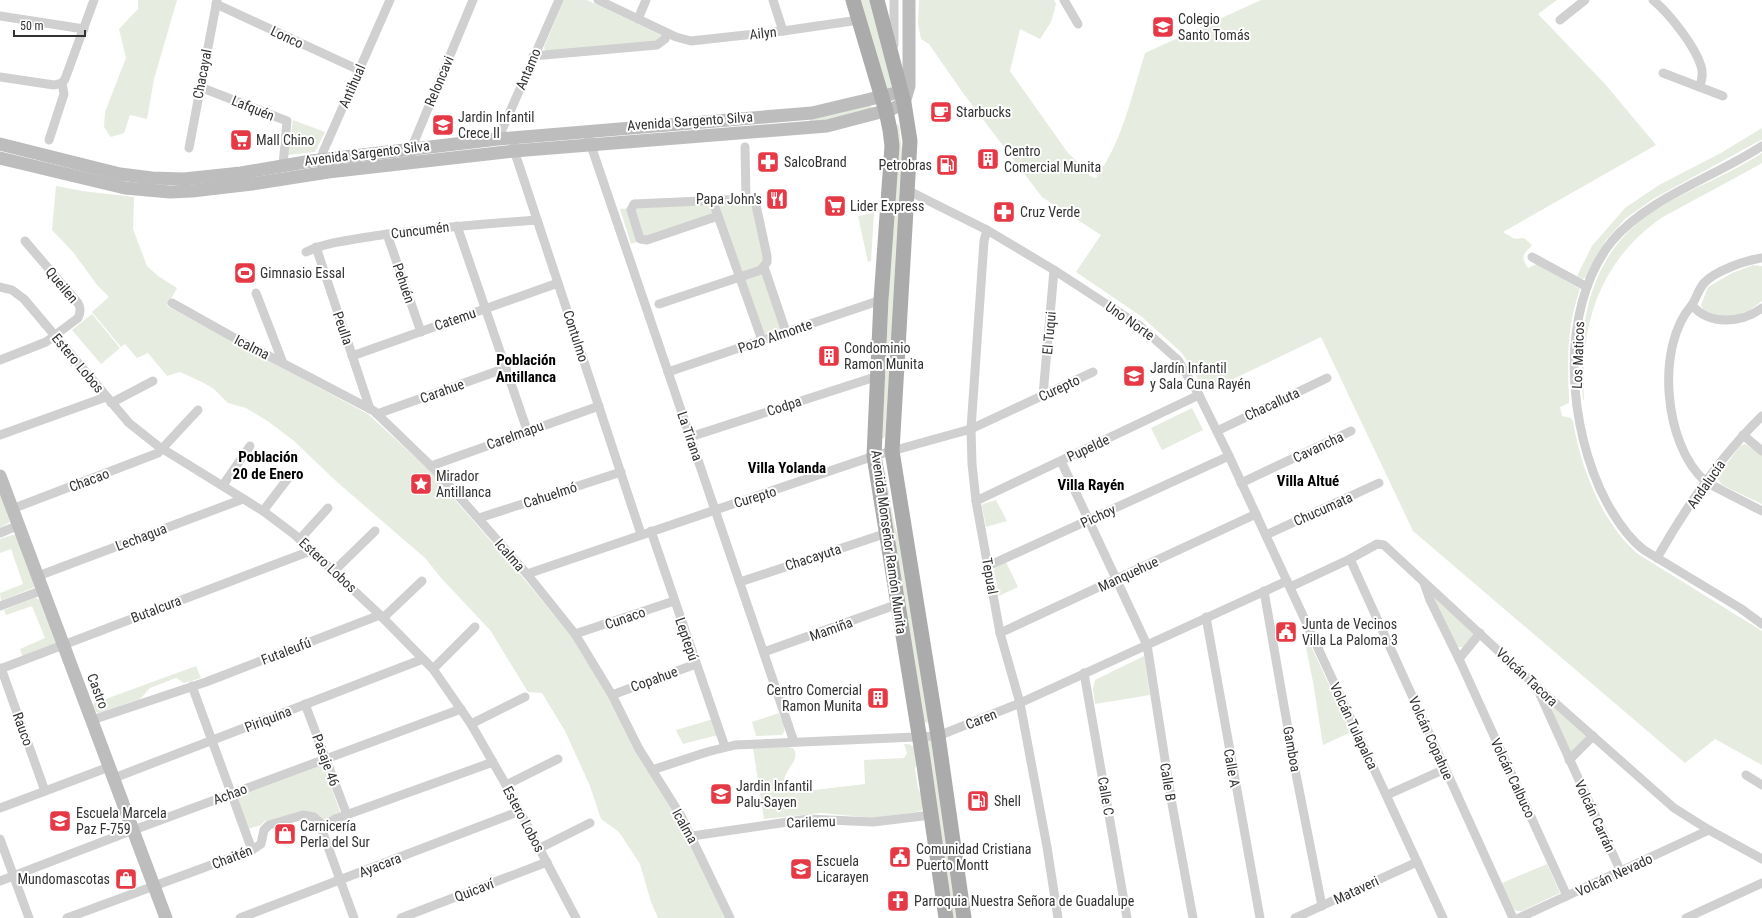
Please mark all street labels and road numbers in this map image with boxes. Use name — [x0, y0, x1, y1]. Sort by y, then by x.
street label: Lonco — [268, 23, 306, 51]
street label: Ailyn — [749, 24, 777, 42]
street label: Antamo — [512, 46, 544, 92]
street label: Chacayal — [189, 48, 215, 100]
street label: Reloncavi — [421, 53, 457, 109]
street label: Antihual — [335, 62, 369, 110]
street label: Lafquén — [229, 92, 277, 124]
street label: Avenida Sargento Silva — [627, 109, 753, 133]
street label: Avenida Sargento Silva — [304, 137, 430, 169]
street label: Cuncumén — [390, 218, 450, 242]
street label: Pehuén — [390, 261, 418, 305]
street label: Queilen — [43, 264, 81, 306]
street label: Uno Norte — [1103, 298, 1158, 344]
street label: Catemu — [432, 304, 478, 334]
street label: Contulmo — [560, 308, 592, 364]
street label: Peulla — [330, 309, 356, 347]
street label: El Tuqui — [1039, 311, 1059, 355]
street label: Pozo Almonte — [736, 316, 815, 356]
street label: Los Maticos — [1569, 321, 1587, 389]
street label: Estero Lobos — [49, 330, 107, 396]
street label: Icalma — [232, 331, 272, 363]
street label: Curepto — [1036, 372, 1082, 404]
street label: Carahue — [418, 376, 466, 406]
street label: Chacalluta — [1242, 384, 1302, 424]
street label: Codpa — [765, 393, 803, 419]
street label: La Tirana — [674, 409, 706, 463]
street label: Carelmapu — [484, 417, 546, 453]
street label: Cavancha — [1290, 428, 1346, 466]
street label: Pupelde — [1064, 431, 1112, 465]
street label: Avenida Monseñor Ramón Munita — [868, 449, 910, 635]
street label: Andalucía — [1684, 457, 1728, 511]
street label: Chacao — [67, 465, 111, 495]
street label: Cahuelmó — [521, 479, 579, 511]
street label: Curepto — [732, 483, 778, 511]
street label: Chucumata — [1291, 489, 1355, 529]
street label: Pichoy — [1078, 501, 1118, 531]
street label: Lechagua — [113, 520, 169, 554]
street label: Estero Lobos — [296, 534, 360, 596]
street label: Icalma — [492, 536, 528, 574]
street label: Chacayuta — [783, 540, 843, 574]
street label: Manquehue — [1095, 553, 1161, 595]
street label: Tepual — [979, 557, 1001, 595]
street label: Butalcura — [129, 592, 183, 626]
street label: Cunaco — [603, 604, 647, 632]
street label: Mamiña — [807, 614, 855, 644]
street label: Leptepú — [672, 615, 702, 663]
street label: Futaleufú — [259, 634, 313, 668]
street label: Volcán Tacora — [1493, 645, 1561, 709]
street label: Copahue — [628, 663, 680, 695]
street label: Castro — [84, 671, 112, 711]
street label: Volcán Tulapalca — [1327, 680, 1381, 772]
street label: Volcán Copahue — [1405, 694, 1457, 783]
street label: Piriquina — [242, 703, 294, 735]
street label: Caren — [963, 706, 999, 732]
street label: Rauco — [10, 710, 36, 748]
street label: Gamboa — [1280, 725, 1304, 773]
street label: Pasaje 46 — [309, 732, 343, 788]
street label: Volcán Calbuco — [1488, 736, 1538, 820]
street label: Calle A — [1221, 747, 1243, 789]
street label: Calle B — [1157, 762, 1179, 802]
street label: Calle C — [1095, 776, 1117, 817]
street label: Volcán Carrán — [1571, 778, 1619, 854]
street label: Achao — [211, 780, 249, 808]
street label: Estero Lobos — [500, 783, 548, 855]
street label: Icalma — [669, 806, 701, 846]
street label: Carilemu — [786, 813, 836, 831]
street label: Chaitén — [209, 842, 255, 872]
street label: Ayacara — [357, 850, 403, 880]
street label: Volcán Nevado — [1573, 850, 1655, 900]
street label: Mataveri — [1331, 873, 1381, 907]
street label: Quicaví — [452, 875, 497, 905]

